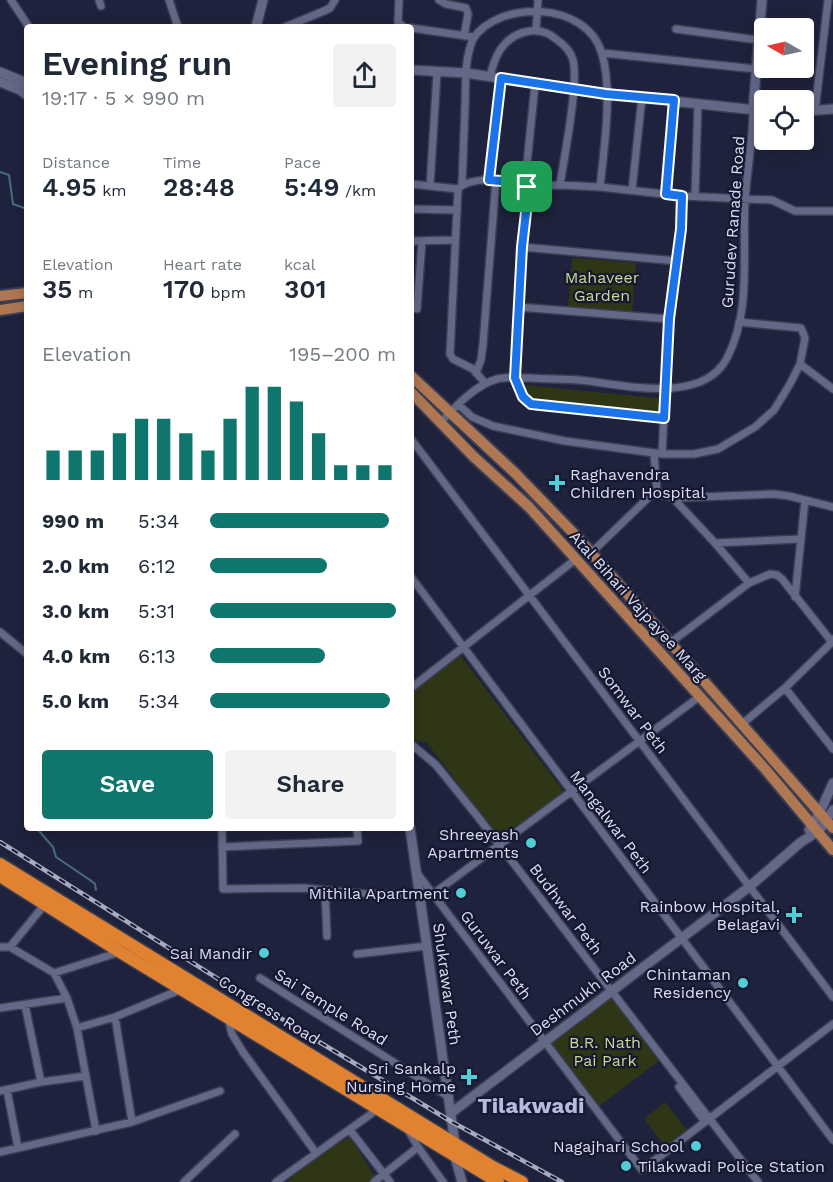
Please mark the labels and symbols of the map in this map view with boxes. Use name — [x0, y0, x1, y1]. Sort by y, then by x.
north arrow — [754, 18, 814, 78]
street label: Gurudev Ranade Road — [717, 135, 749, 309]
pin — [501, 161, 552, 212]
park label: Mahaveer Garden — [565, 268, 640, 305]
place label: Raghavendra Children Hospital — [570, 465, 706, 502]
marker: Raghavendra Children Hospital — [548, 474, 566, 492]
street label: Atal Bihari Vajpayee Marg — [565, 527, 711, 685]
street label: Somwar Peth — [594, 663, 672, 757]
street label: Mangalwar Peth — [566, 767, 656, 877]
place label: Shreeyash Apartments — [427, 825, 519, 862]
marker: Shreeyash Apartments — [524, 836, 538, 850]
street label: Budhwar Peth — [526, 860, 606, 958]
place label: Mithila Apartment — [308, 884, 449, 903]
marker: Mithila Apartment — [454, 886, 468, 900]
place label: Rainbow Hospital, Belagavi — [639, 897, 780, 934]
marker: Rainbow Hospital, Belagavi — [785, 906, 803, 924]
street label: Guruwar Peth — [456, 907, 536, 1003]
street label: Shukrawar Peth — [429, 922, 465, 1046]
place label: Sai Mandir — [170, 944, 252, 963]
marker: Sai Mandir — [257, 946, 271, 960]
street label: Deshmukh Road — [526, 948, 640, 1040]
street label: Sai Temple Road — [271, 965, 391, 1049]
place label: Chintaman Residency — [646, 965, 732, 1002]
street label: Congress Road — [215, 971, 323, 1049]
marker: Chintaman Residency — [736, 976, 750, 990]
park label: B.R. Nath Pai Park — [569, 1033, 641, 1070]
place label: Sri Sankalp Nursing Home — [346, 1059, 456, 1096]
marker: Sri Sankalp Nursing Home — [460, 1068, 478, 1086]
district label: Tilakwadi — [478, 1093, 584, 1118]
place label: Nagajhari School — [553, 1137, 684, 1156]
marker: Nagajhari School — [689, 1139, 703, 1153]
place label: Tilakwadi Police Station — [638, 1157, 825, 1176]
marker: Tilakwadi Police Station — [619, 1159, 633, 1173]

